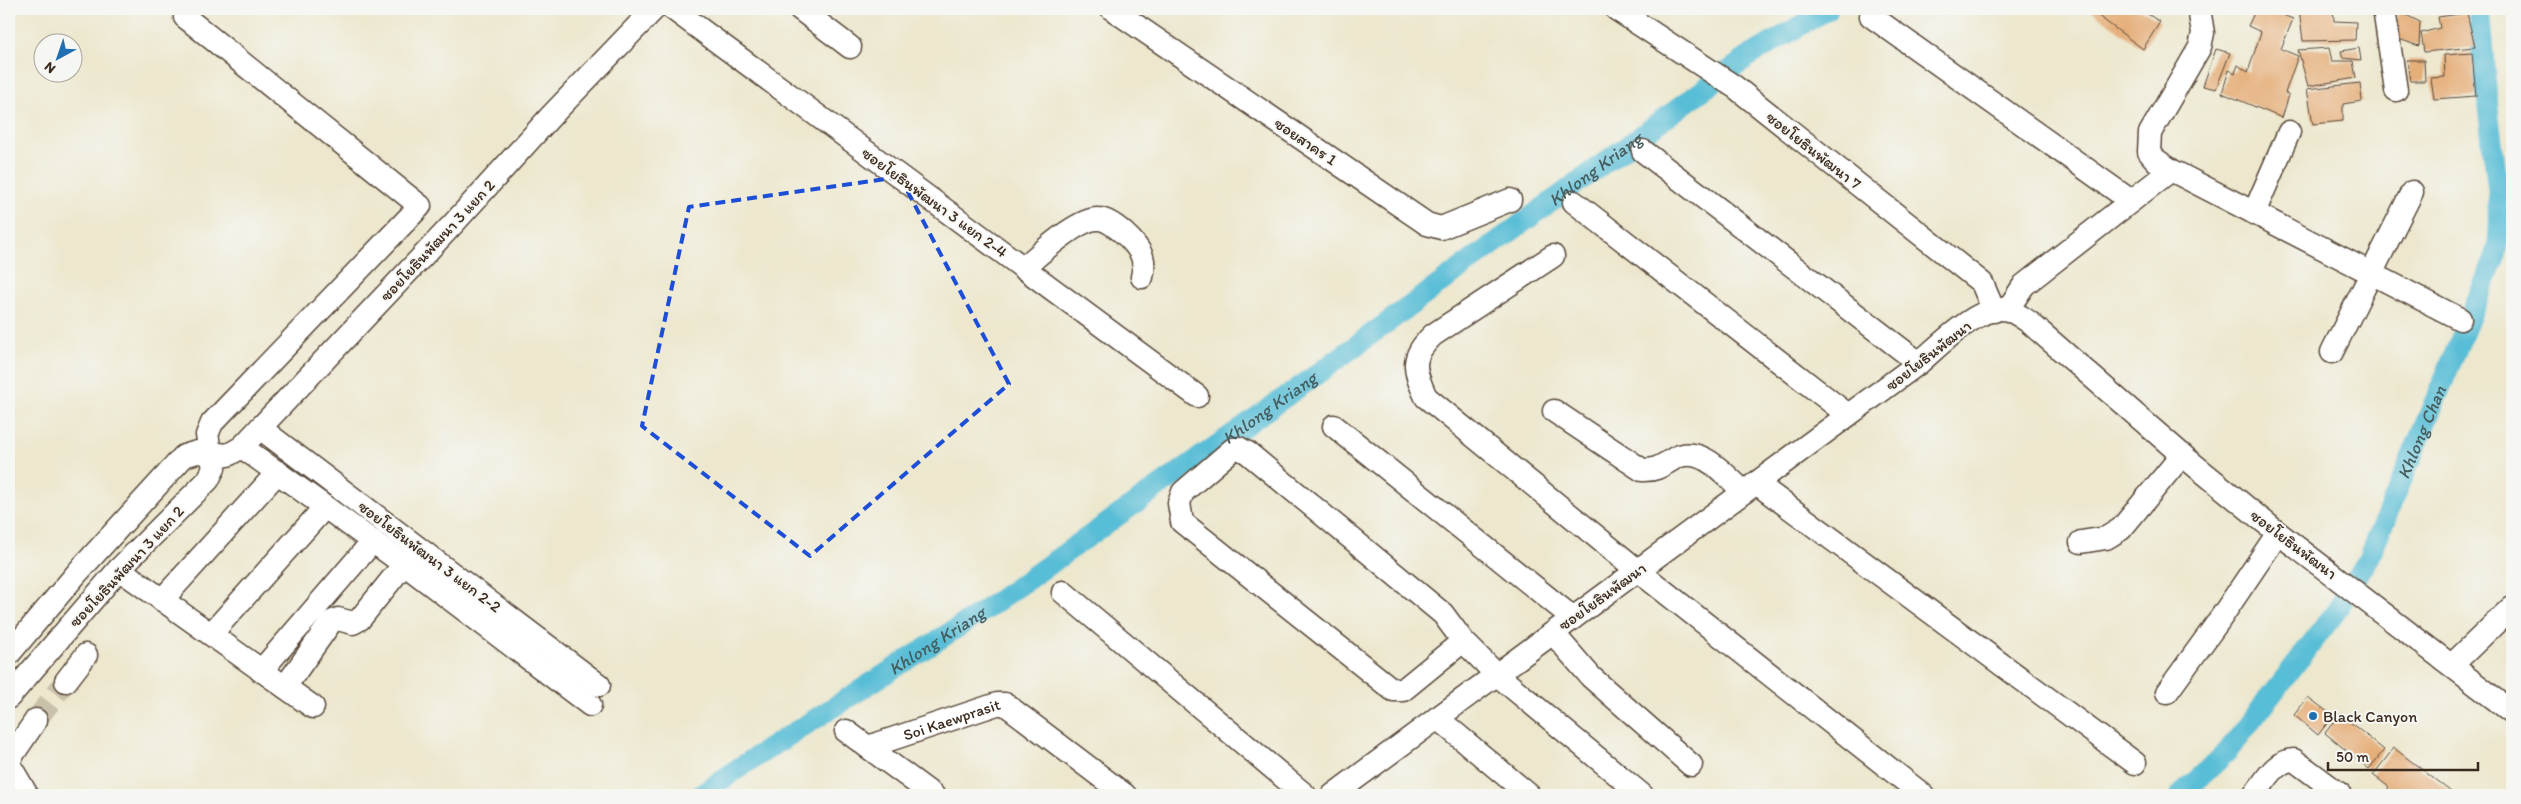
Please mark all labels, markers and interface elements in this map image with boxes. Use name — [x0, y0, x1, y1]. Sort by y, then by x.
north arrow — [32, 32, 82, 82]
text: N — [41, 58, 59, 77]
street label: ซอยโยธินพัฒนา 7 — [1762, 107, 1865, 193]
street label: ซอยสาคร 1 — [1271, 114, 1341, 170]
water label: Khlong Kriang — [1544, 126, 1649, 211]
street label: ซอยโยธินพัฒนา 3 แยก 2-4 — [858, 143, 1011, 262]
street label: ซอยโยธินพัฒนา 3 แยก 2 — [376, 175, 499, 305]
street label: ซอยโยธินพัฒนา — [1882, 316, 1975, 395]
water label: Khlong Kriang — [1218, 365, 1323, 449]
water label: Khlong Chan — [2392, 382, 2451, 482]
street label: ซอยโยธินพัฒนา 3 แยก 2-2 — [354, 496, 505, 617]
street label: ซอยโยธินพัฒนา 3 แยก 2 — [65, 501, 188, 631]
street label: ซอยโยธินพัฒนา — [2247, 506, 2341, 583]
street label: ซอยโยธินพัฒนา — [1555, 558, 1650, 635]
water label: Khlong Kriang — [884, 600, 992, 680]
street label: Soi Kaewprasit — [901, 695, 1003, 745]
place label: Black Canyon — [2323, 707, 2417, 726]
marker: Black Canyon — [2307, 710, 2319, 722]
scale bar — [2328, 739, 2478, 771]
text: 50 m — [2336, 748, 2369, 766]

